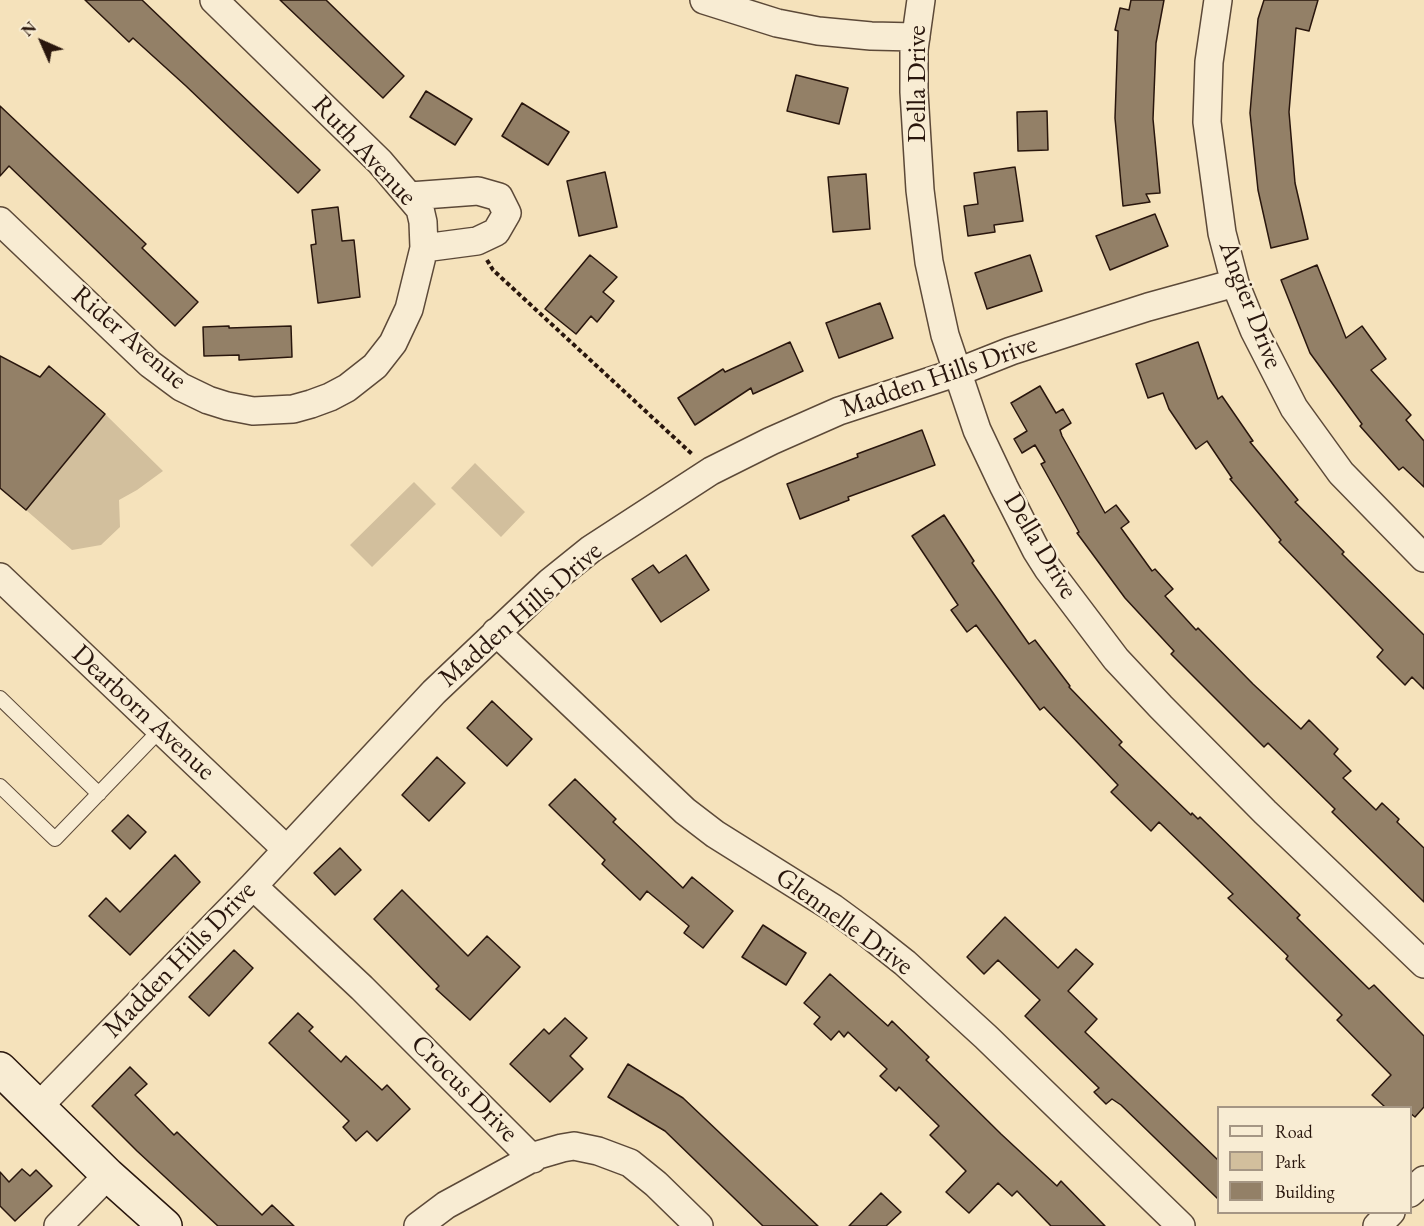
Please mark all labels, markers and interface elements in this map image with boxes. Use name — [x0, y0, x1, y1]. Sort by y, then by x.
north arrow — [12, 12, 72, 72]
text: N — [17, 17, 41, 41]
street label: Della Drive — [902, 25, 934, 143]
street label: Ruth Avenue — [305, 89, 423, 213]
street label: Angier Drive — [1211, 237, 1289, 373]
street label: Rider Avenue — [65, 279, 193, 397]
street label: Madden Hills Drive — [837, 328, 1041, 426]
street label: Della Drive — [996, 487, 1084, 605]
street label: Madden Hills Drive — [433, 535, 609, 695]
street label: Dearborn Avenue — [65, 638, 221, 788]
street label: Glennelle Drive — [769, 861, 919, 983]
street label: Madden Hills Drive — [97, 875, 263, 1045]
street label: Crocus Drive — [404, 1029, 524, 1149]
legend — [1217, 1106, 1412, 1214]
text: Road — [1275, 1120, 1313, 1143]
text: Park — [1275, 1150, 1306, 1173]
text: Building — [1275, 1180, 1335, 1203]

